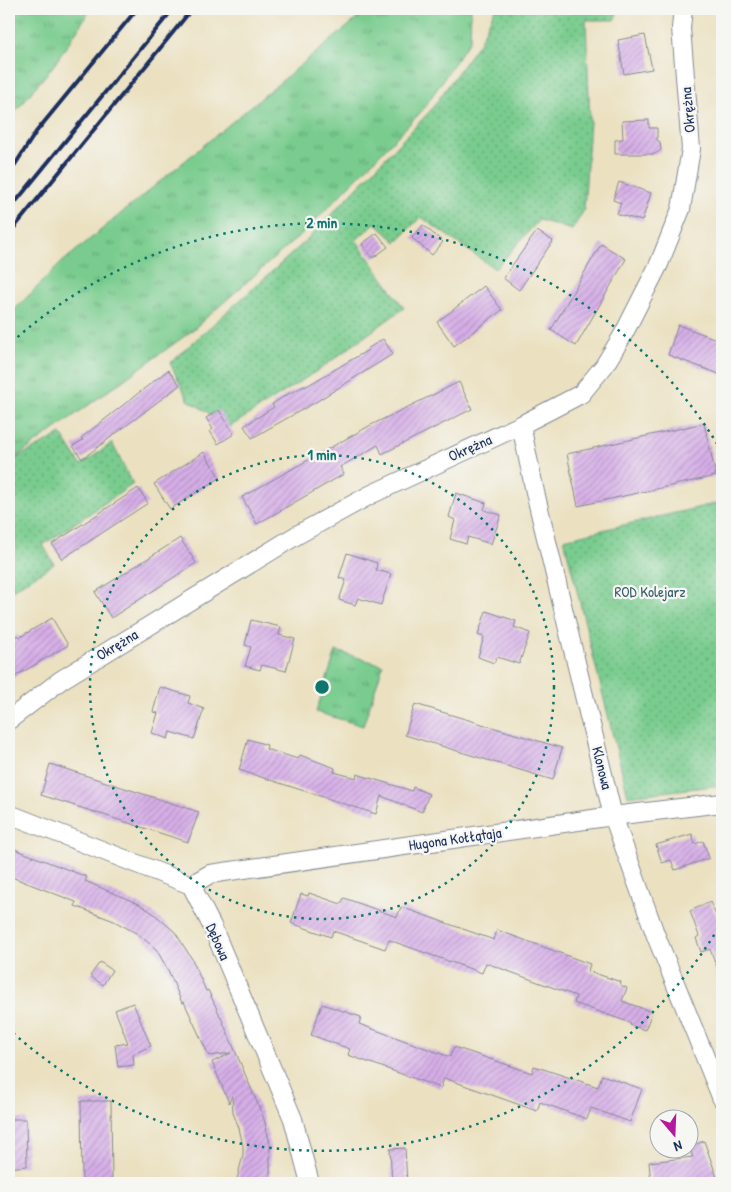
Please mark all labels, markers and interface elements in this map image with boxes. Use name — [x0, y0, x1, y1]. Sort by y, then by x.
street label: Okrężna — [675, 86, 700, 134]
text: 2 min — [307, 212, 338, 233]
street label: Okrężna — [445, 429, 495, 466]
text: 1 min — [307, 444, 337, 465]
park label: ROD Kolejarz — [614, 581, 686, 602]
street label: Okrężna — [92, 624, 142, 665]
centre of rings — [313, 678, 331, 696]
street label: Klonowa — [587, 744, 618, 792]
street label: Hugona Kołłątaja — [407, 822, 503, 855]
street label: Dębowa — [201, 920, 236, 964]
north arrow — [648, 1110, 698, 1160]
text: N — [671, 1137, 685, 1157]

